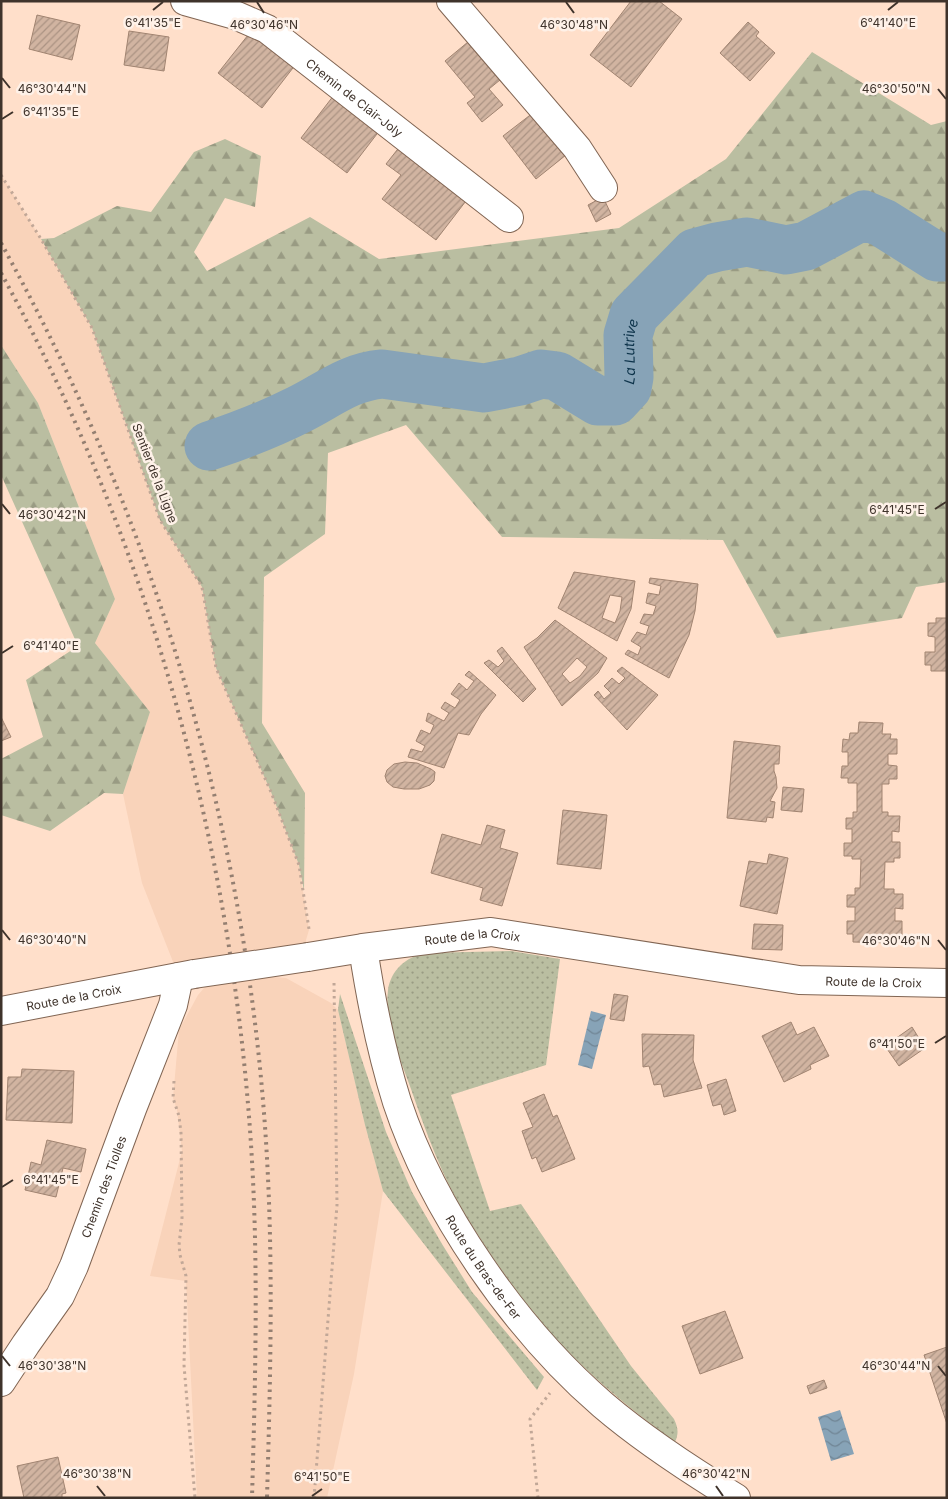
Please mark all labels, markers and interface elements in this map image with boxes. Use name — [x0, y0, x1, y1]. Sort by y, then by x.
text: 6°41'35"E — [125, 15, 181, 30]
text: 6°41'40"E — [860, 15, 916, 30]
text: 46°30'46"N — [230, 17, 298, 32]
text: 46°30'48"N — [540, 17, 608, 32]
street label: Chemin de Clair-Joly — [303, 55, 406, 140]
text: 46°30'44"N — [18, 81, 86, 96]
text: 46°30'50"N — [862, 81, 930, 96]
text: 6°41'35"E — [23, 104, 79, 119]
water label: La Lutrive — [619, 316, 641, 385]
street label: Sentier de la Ligne — [129, 421, 181, 525]
text: 6°41'45"E — [869, 502, 925, 517]
text: 46°30'42"N — [18, 507, 86, 522]
text: 6°41'40"E — [23, 638, 79, 653]
street label: Route de la Croix — [424, 925, 522, 948]
text: 46°30'40"N — [18, 932, 86, 947]
text: 46°30'46"N — [862, 933, 930, 948]
street label: Route de la Croix — [825, 973, 922, 990]
street label: Route de la Croix — [25, 981, 123, 1014]
text: 6°41'50"E — [869, 1036, 925, 1051]
street label: Chemin des Tiolles — [78, 1133, 129, 1240]
text: 6°41'45"E — [23, 1172, 79, 1187]
street label: Route du Bras-de-Fer — [443, 1212, 525, 1322]
text: 46°30'38"N — [18, 1358, 86, 1373]
text: 46°30'44"N — [862, 1358, 930, 1373]
text: 46°30'38"N — [63, 1466, 131, 1481]
text: 46°30'42"N — [682, 1466, 750, 1481]
text: 6°41'50"E — [294, 1469, 350, 1484]

